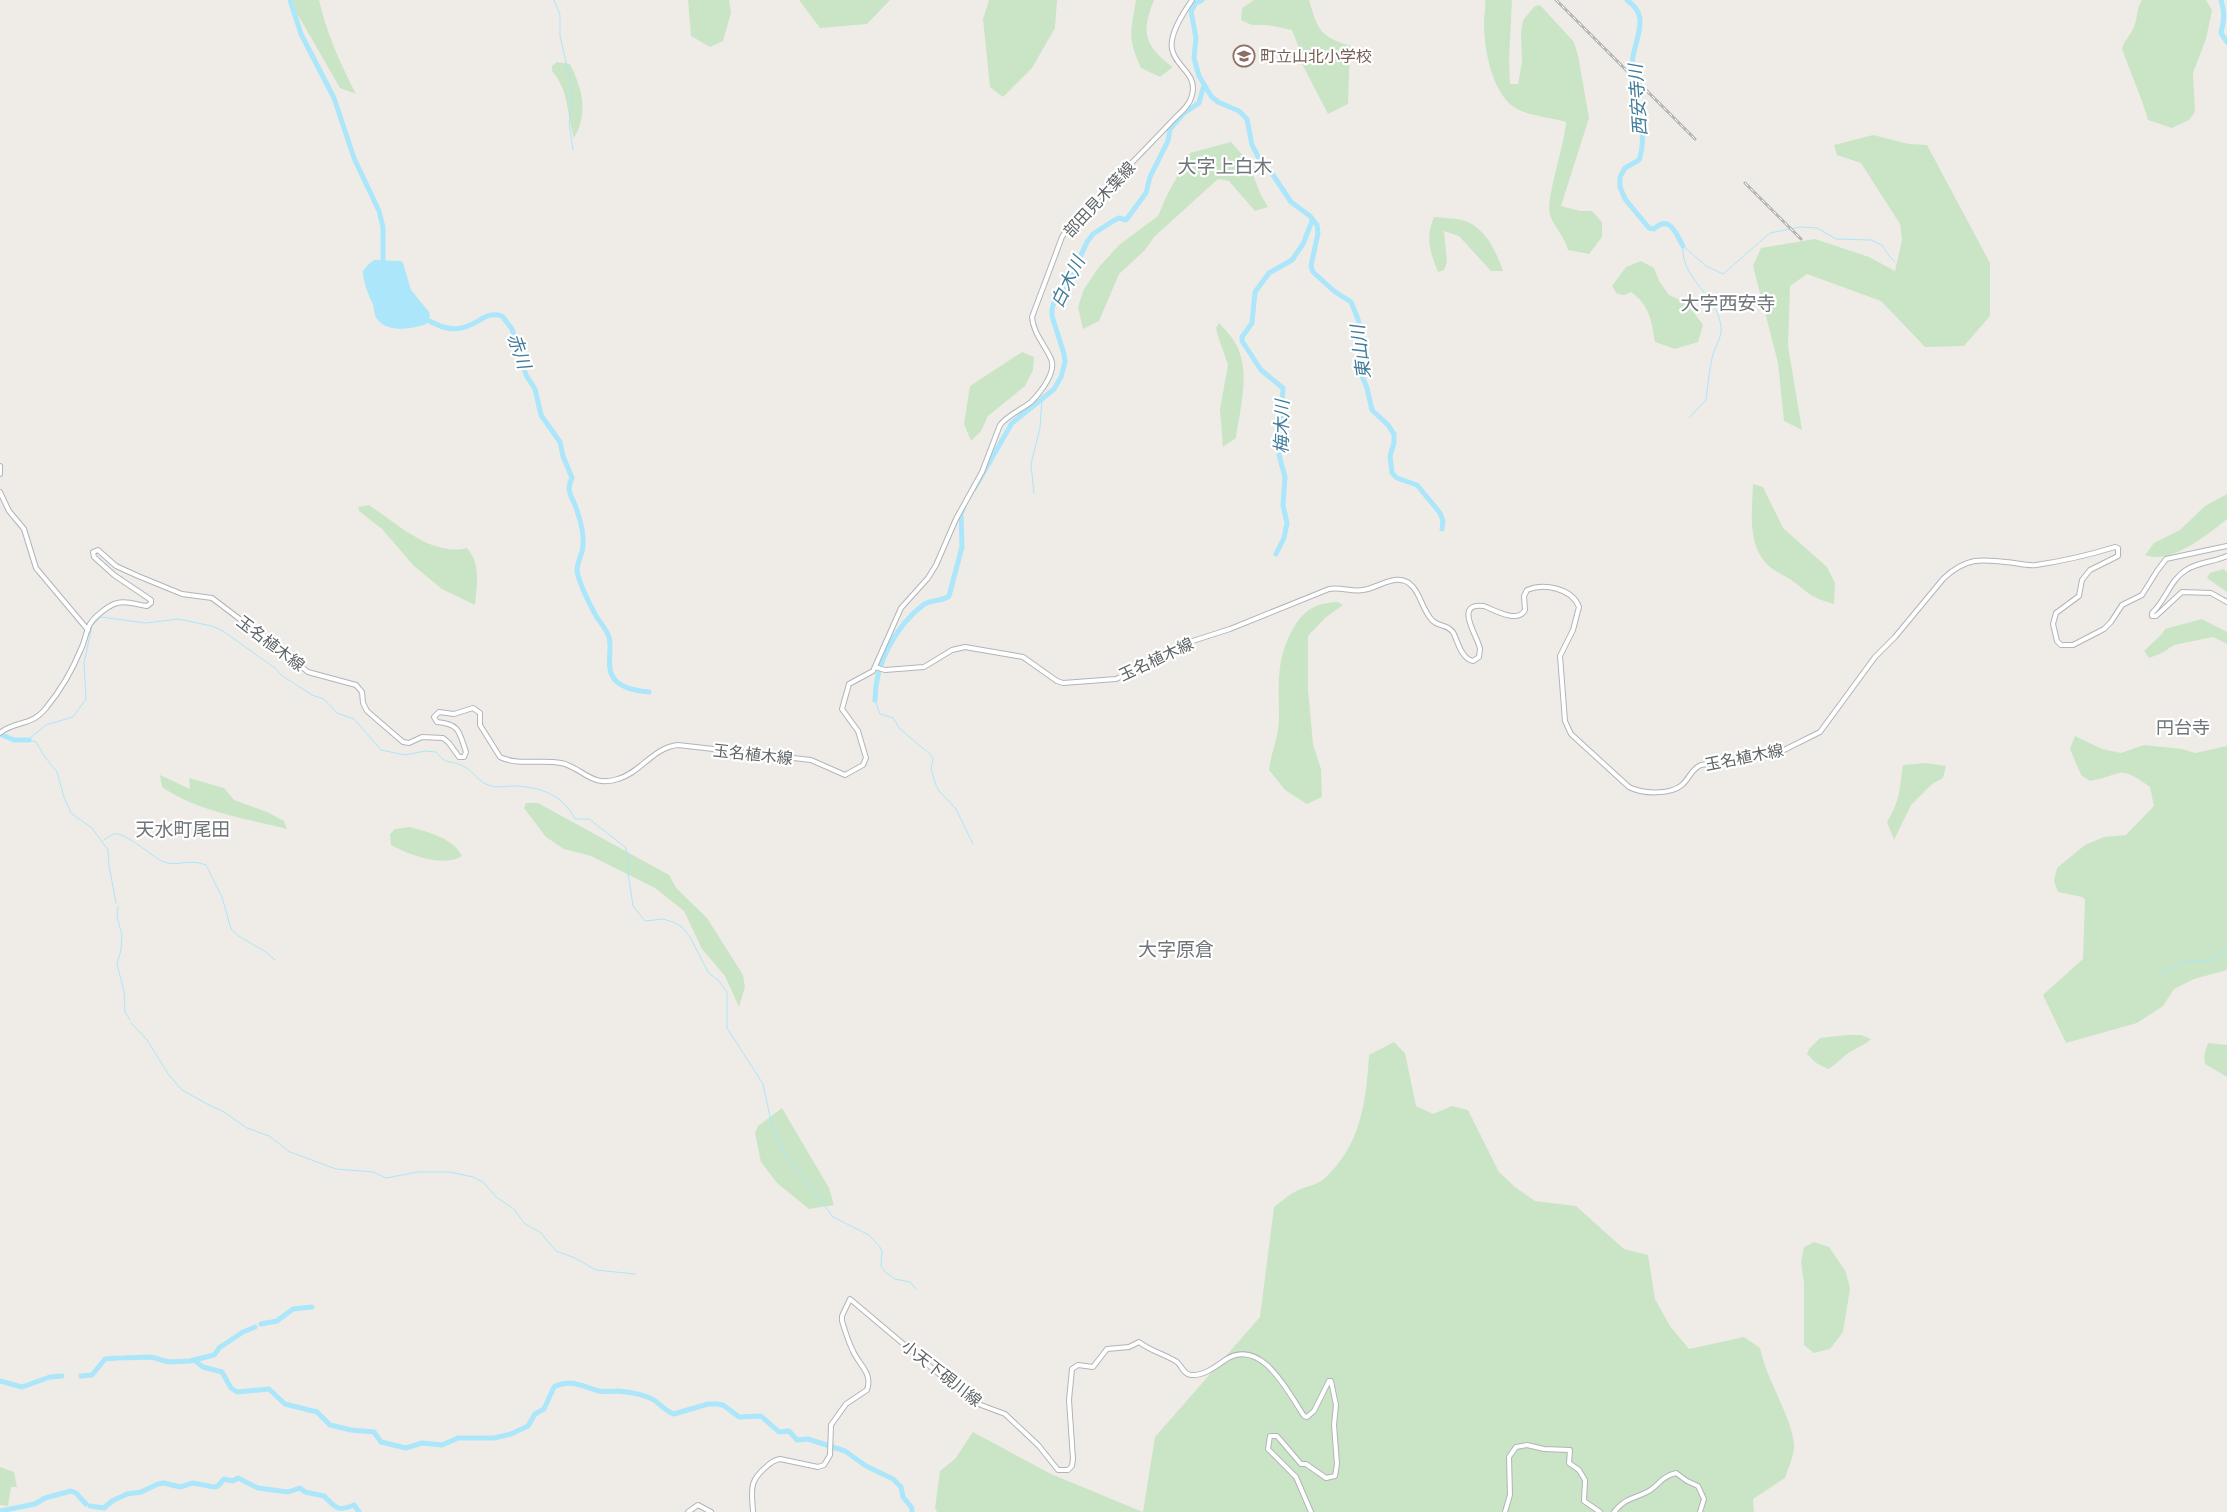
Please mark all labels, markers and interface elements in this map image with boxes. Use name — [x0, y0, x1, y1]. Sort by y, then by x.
school or university icon: 町立山北小学校 — [1232, 44, 1256, 68]
place label: 町立山北小学校 — [1260, 45, 1372, 67]
water label: 西安寺川 — [1622, 61, 1651, 137]
district label: 大字上白木 — [1177, 153, 1273, 179]
street label: 部田見木葉線 — [1058, 156, 1140, 242]
water label: 白木川 — [1044, 250, 1091, 311]
district label: 大字西安寺 — [1680, 290, 1776, 316]
water label: 東山川 — [1345, 322, 1375, 380]
water label: 赤川 — [503, 330, 538, 373]
water label: 梅木川 — [1269, 398, 1294, 454]
street label: 玉名植木線 — [232, 610, 310, 676]
street label: 玉名植木線 — [1115, 632, 1197, 686]
district label: 円台寺 — [2156, 715, 2210, 739]
street label: 玉名植木線 — [712, 739, 794, 769]
street label: 玉名植木線 — [1703, 739, 1785, 775]
district label: 天水町尾田 — [135, 816, 231, 842]
district label: 大字原倉 — [1138, 936, 1214, 962]
street label: 小天下硯川線 — [897, 1335, 987, 1411]

